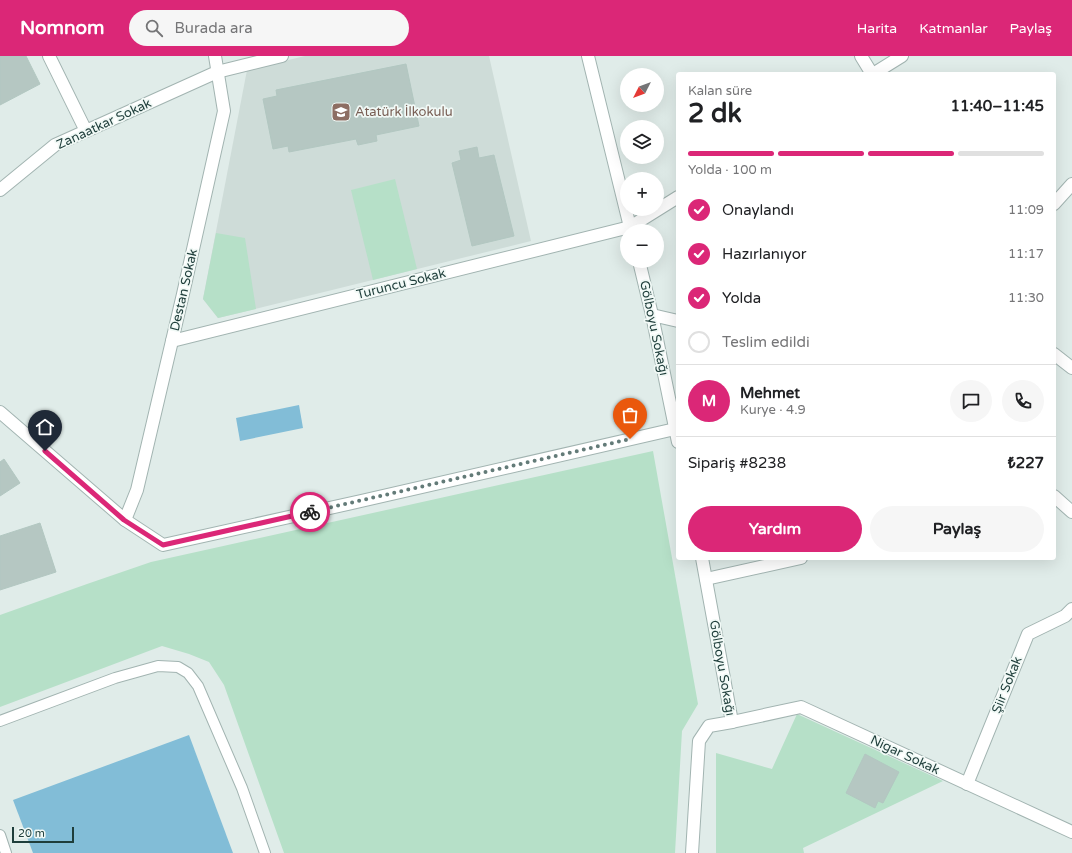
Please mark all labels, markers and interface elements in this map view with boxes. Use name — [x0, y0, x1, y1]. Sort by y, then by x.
search box — [129, 10, 409, 46]
text: Nomnom — [20, 17, 105, 39]
icon: search — [143, 17, 165, 39]
text: Burada ara — [175, 19, 253, 37]
text: Harita — [857, 20, 897, 37]
text: Katmanlar — [919, 20, 988, 37]
text: Paylaş — [1010, 20, 1052, 37]
north arrow — [620, 68, 664, 112]
map controls — [620, 68, 664, 268]
text: Kalan süre — [688, 83, 752, 99]
street label: Zanaatkar Sokak — [54, 95, 154, 153]
text: 11:40–11:45 — [951, 97, 1044, 115]
text: 2 dk — [688, 98, 742, 129]
school or university icon: Atatürk İlkokulu — [330, 101, 352, 123]
place label: Atatürk İlkokulu — [355, 104, 453, 120]
button: layers — [620, 120, 664, 164]
text: Yolda · 100 m — [688, 162, 772, 178]
button: + — [620, 172, 664, 216]
icon: check — [688, 199, 710, 221]
text: Onaylandı — [722, 201, 794, 219]
text: 11:09 — [1008, 202, 1044, 218]
button: − — [620, 224, 664, 268]
icon: check — [688, 243, 710, 265]
text: Hazırlanıyor — [722, 245, 807, 263]
text: 11:17 — [1008, 246, 1044, 262]
street label: Destan Sokak — [167, 247, 201, 333]
street label: Turuncu Sokak — [355, 265, 447, 303]
street label: Gölboyu Sokağı — [636, 279, 672, 377]
icon: check — [688, 287, 710, 309]
text: Yolda — [722, 289, 761, 307]
text: 11:30 — [1008, 290, 1044, 306]
text: Teslim edildi — [722, 333, 810, 351]
button: chat — [950, 380, 992, 422]
button: phone — [1002, 380, 1044, 422]
text: Mehmet — [740, 384, 800, 402]
text: M — [702, 392, 716, 410]
pin — [613, 398, 647, 439]
text: Kurye · 4.9 — [740, 402, 806, 418]
icon: bag — [619, 404, 641, 426]
pin — [28, 410, 62, 451]
icon: home — [34, 416, 56, 438]
text: Sipariş #8238 — [688, 454, 786, 472]
text: ₺227 — [1008, 454, 1044, 472]
courier — [290, 492, 330, 532]
icon: bike — [299, 501, 321, 523]
button: Yardım — [688, 506, 862, 552]
button: Paylaş — [870, 506, 1044, 552]
street label: Gölboyu Sokağı — [706, 619, 738, 717]
street label: Şiir Sokak — [988, 654, 1026, 716]
street label: Nigar Sokak — [868, 732, 942, 778]
scale bar — [12, 825, 74, 844]
text: 20 m — [18, 827, 45, 840]

